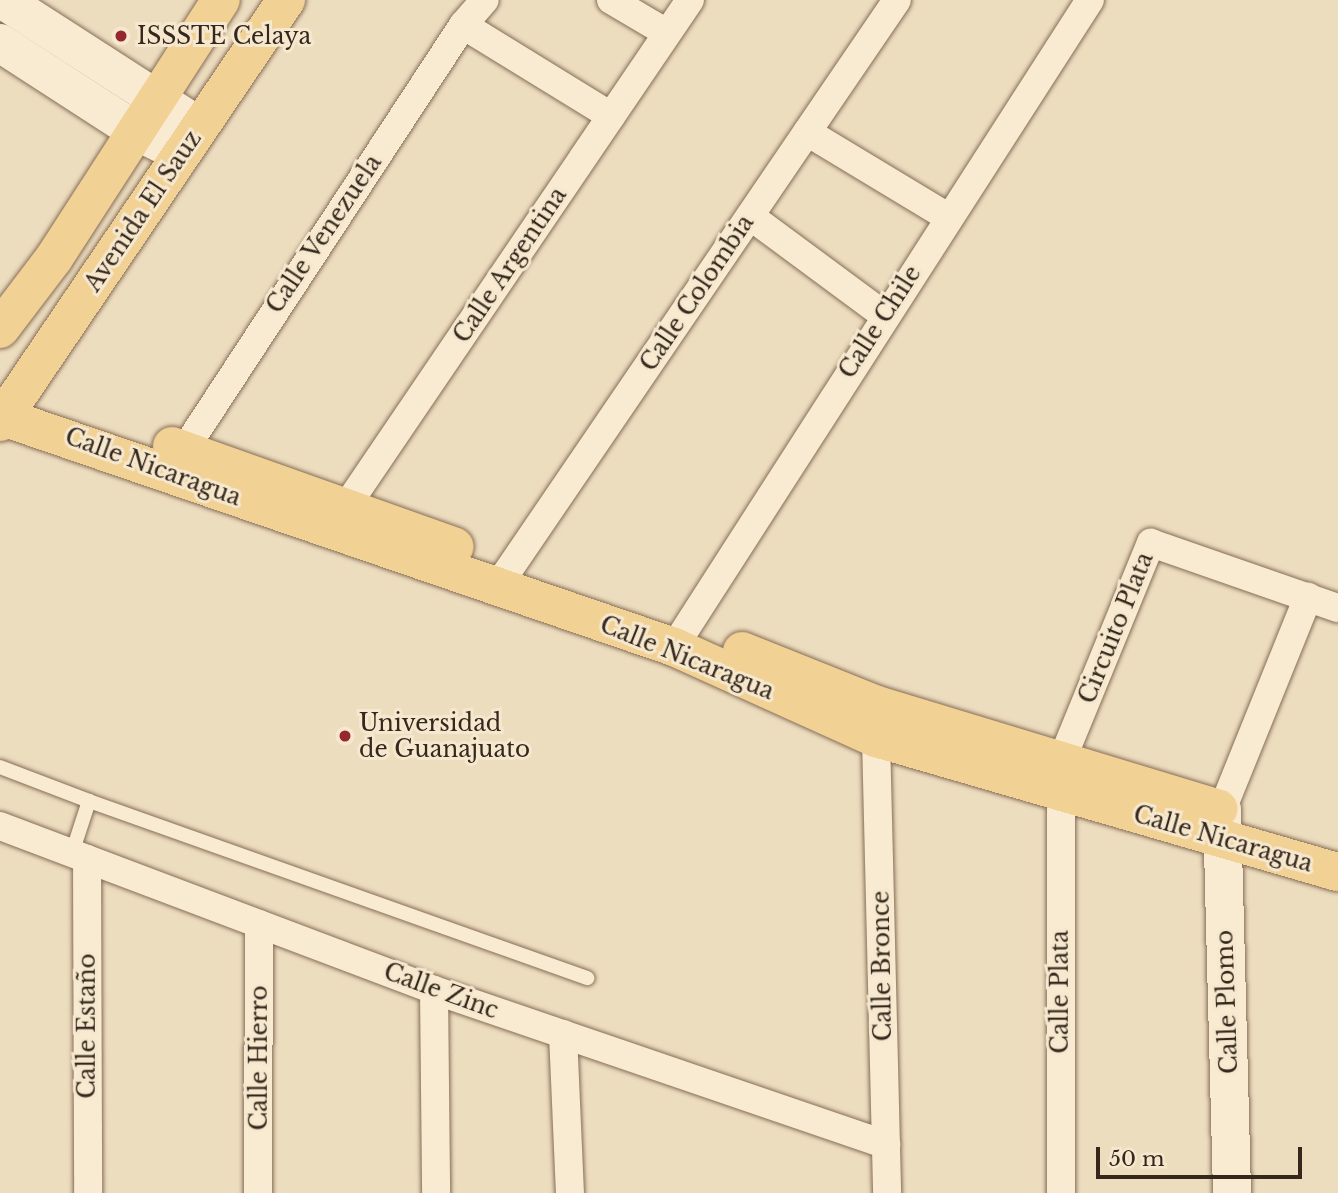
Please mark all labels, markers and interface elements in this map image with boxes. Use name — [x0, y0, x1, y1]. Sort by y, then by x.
place label: ISSSTE Celaya — [137, 22, 311, 50]
marker: ISSSTE Celaya — [111, 26, 131, 46]
street label: Avenida El Sauz — [79, 125, 207, 297]
street label: Calle Venezuela — [261, 149, 387, 319]
street label: Calle Argentina — [448, 182, 572, 348]
street label: Calle Colombia — [635, 210, 759, 376]
street label: Calle Chile — [833, 261, 927, 383]
street label: Calle Nicaragua — [61, 422, 245, 512]
street label: Circuito Plata — [1073, 548, 1159, 708]
street label: Calle Nicaragua — [596, 611, 778, 705]
place label: Universidad de Guanajuato — [359, 709, 530, 763]
marker: Universidad de Guanajuato — [337, 728, 353, 744]
street label: Calle Nicaragua — [1130, 800, 1316, 878]
street label: Calle Bronce — [867, 890, 897, 1042]
street label: Calle Plata — [1046, 930, 1074, 1054]
street label: Calle Plomo — [1211, 930, 1243, 1074]
street label: Calle Estaño — [73, 953, 101, 1099]
street label: Calle Zinc — [380, 958, 502, 1024]
street label: Calle Hierro — [245, 986, 273, 1130]
scale bar — [1100, 1134, 1306, 1178]
text: 50 m — [1109, 1146, 1164, 1172]

